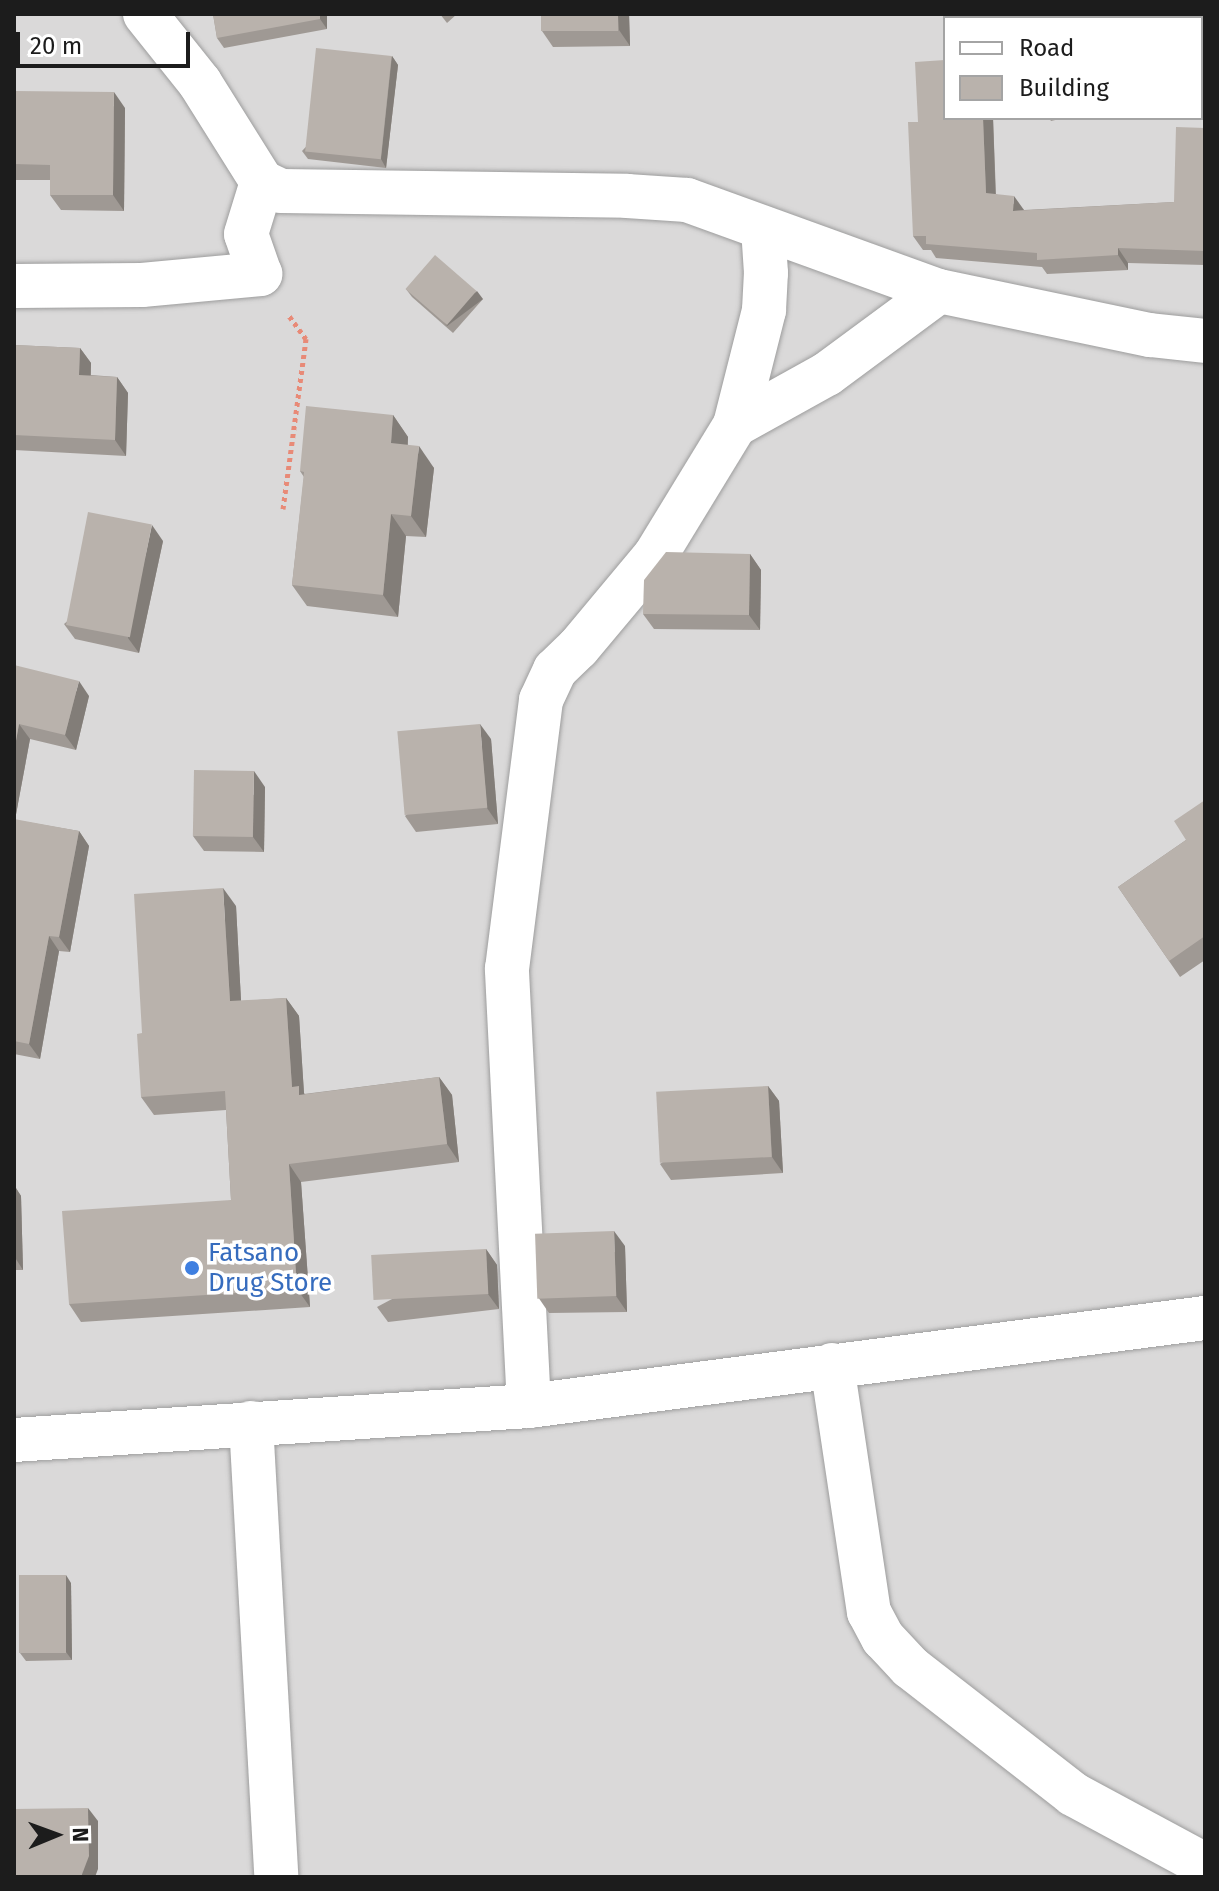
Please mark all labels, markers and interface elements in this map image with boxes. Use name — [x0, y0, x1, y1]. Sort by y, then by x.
scale bar — [20, 16, 194, 66]
legend — [943, 16, 1203, 120]
text: 20 m — [30, 32, 82, 60]
text: Road — [1019, 34, 1074, 62]
text: Building — [1019, 74, 1109, 102]
place label: Fatsano Drug Store — [208, 1237, 332, 1298]
marker: Fatsano Drug Store — [183, 1259, 201, 1277]
north arrow — [16, 1795, 96, 1875]
text: N — [67, 1827, 94, 1842]

